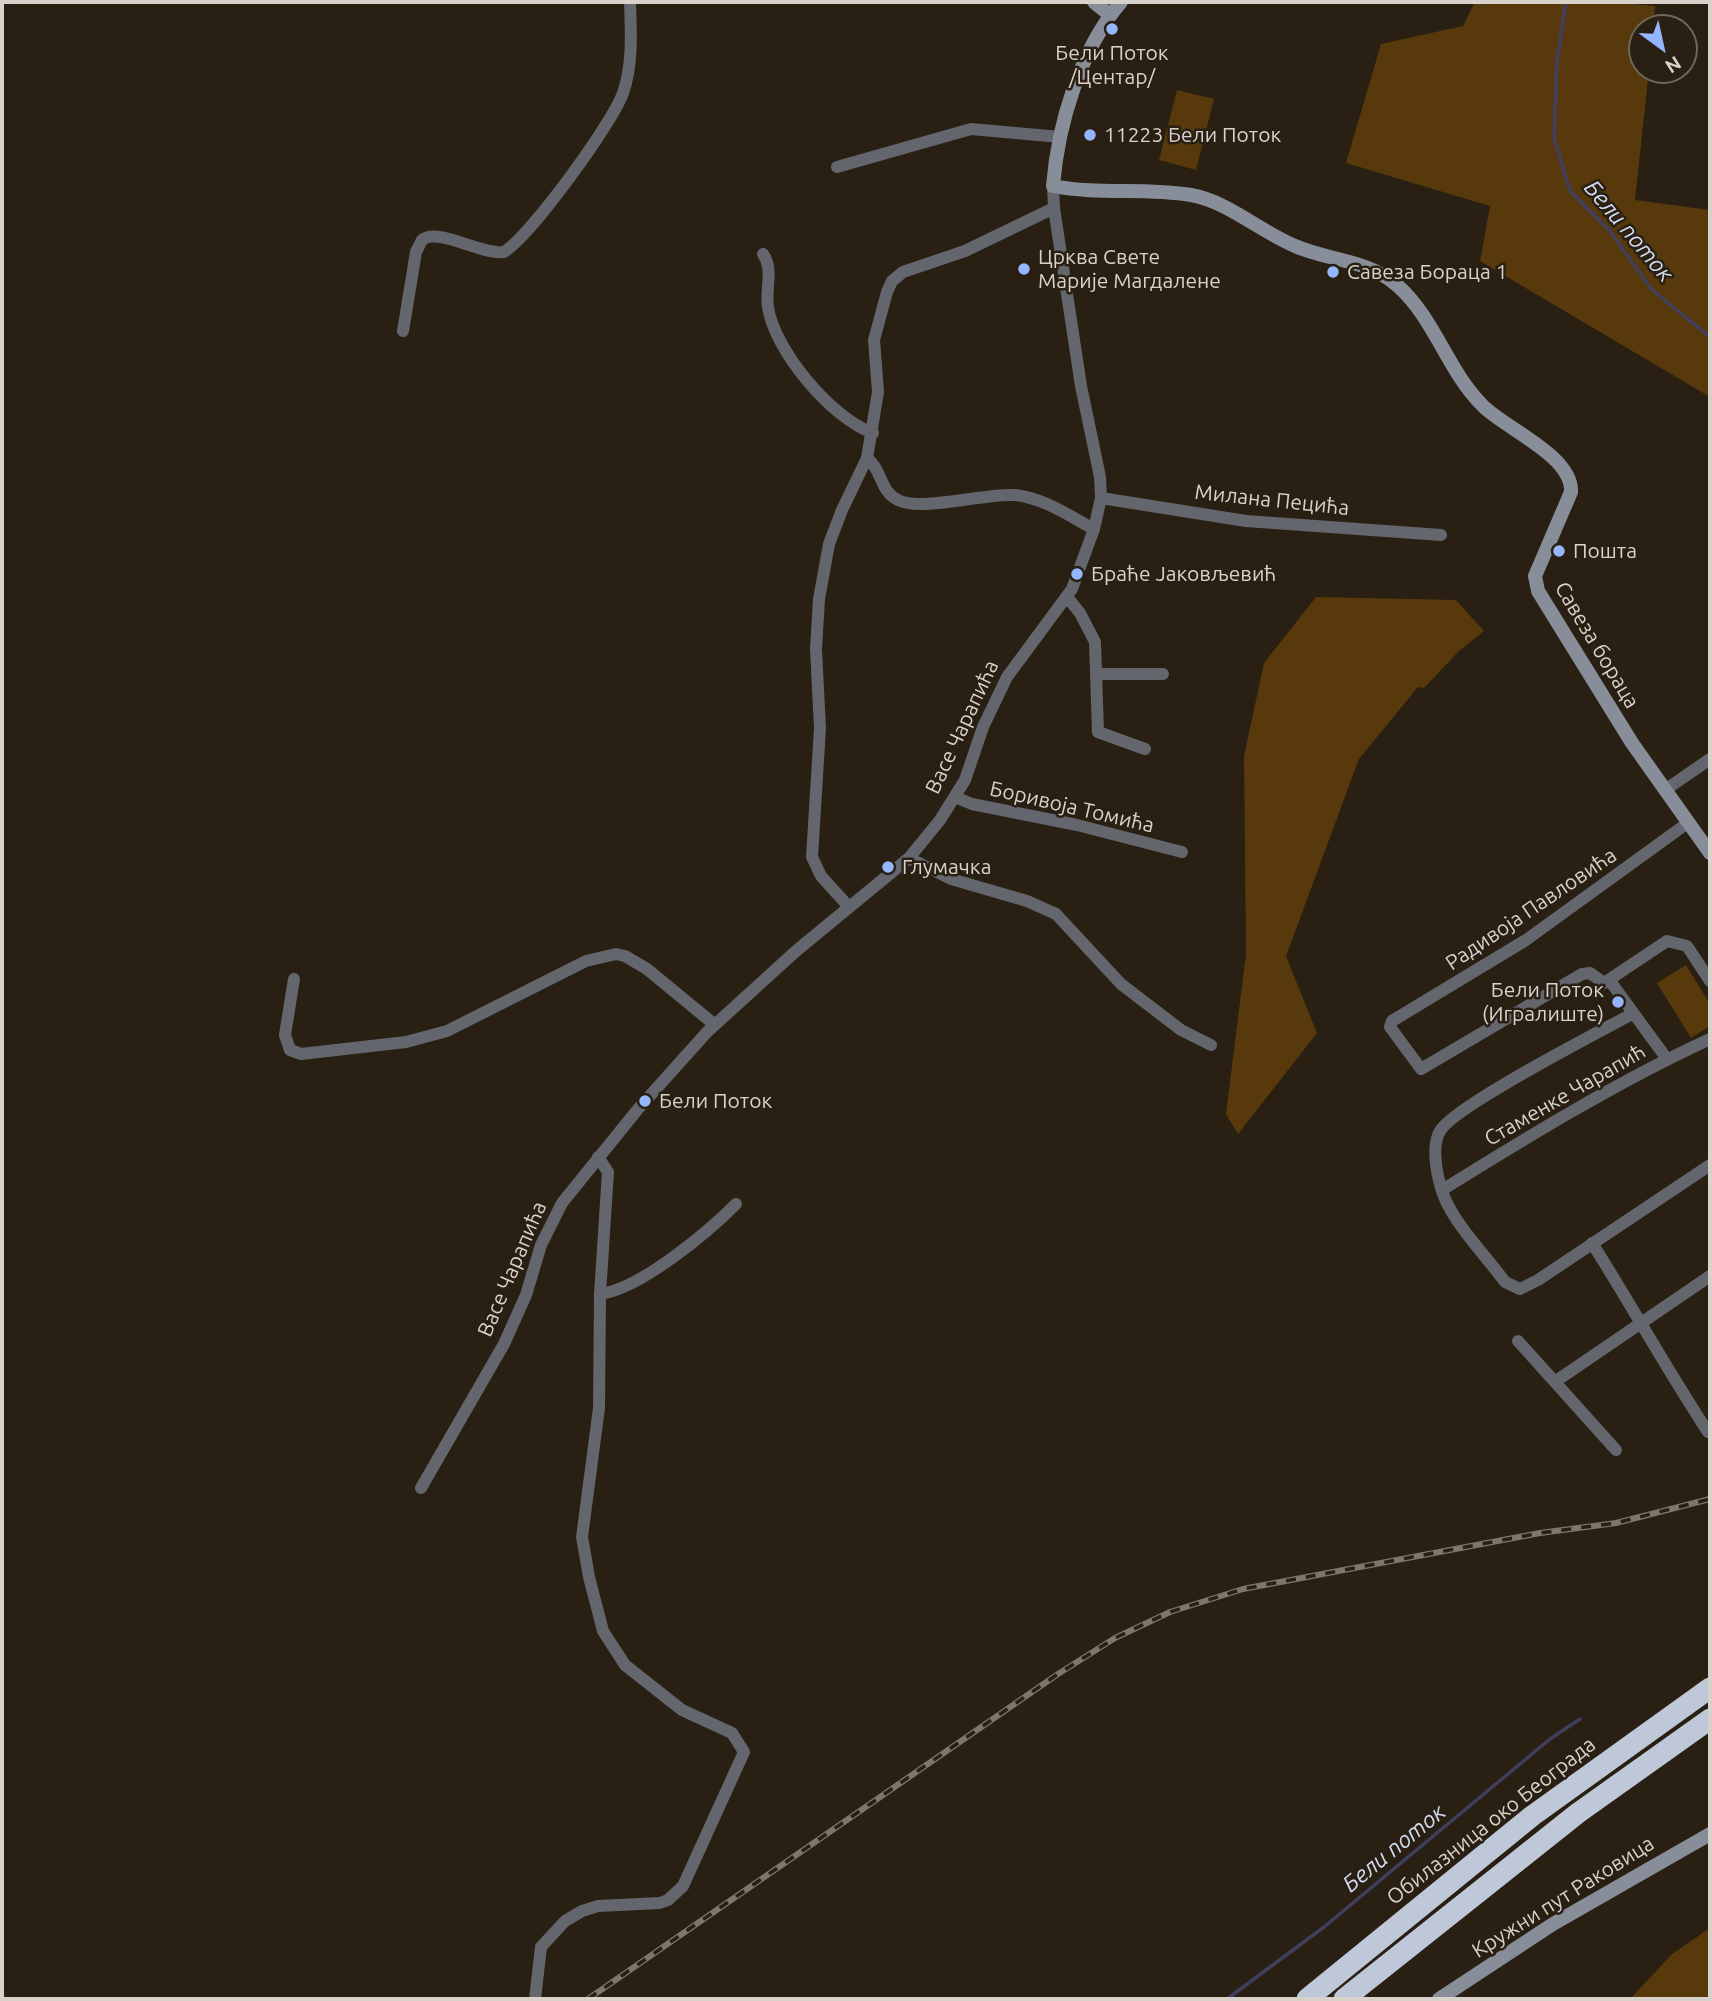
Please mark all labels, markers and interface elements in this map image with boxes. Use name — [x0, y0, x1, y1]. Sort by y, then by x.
north arrow — [1628, 14, 1698, 84]
marker: Бели Поток /Центар/ — [1104, 21, 1120, 37]
place label: Бели Поток /Центар/ — [1055, 40, 1169, 90]
text: N — [1661, 52, 1685, 78]
place label: 11223 Бели Поток — [1104, 122, 1281, 148]
marker: 11223 Бели Поток — [1082, 127, 1098, 143]
water label: Бели поток — [1578, 174, 1680, 288]
place label: Црква Свете Марије Магдалене — [1038, 244, 1221, 294]
place label: Савеза Бораца 1 — [1347, 259, 1507, 285]
marker: Црква Свете Марије Магдалене — [1016, 261, 1032, 277]
marker: Савеза Бораца 1 — [1325, 264, 1341, 280]
street label: Милана Пецића — [1194, 479, 1350, 521]
place label: Пошта — [1573, 538, 1637, 564]
marker: Пошта — [1551, 543, 1567, 559]
place label: Браће Јаковљевић — [1091, 561, 1276, 587]
marker: Браће Јаковљевић — [1069, 566, 1085, 582]
street label: Савеза бораца — [1549, 577, 1645, 713]
street label: Васе Чарапића — [920, 656, 1004, 798]
street label: Боривоја Томића — [987, 776, 1157, 838]
street label: Радивоја Павловића — [1441, 842, 1621, 976]
place label: Глумачка — [902, 854, 991, 880]
marker: Глумачка — [880, 859, 896, 875]
place label: Бели Поток (Игралиште) — [1482, 977, 1604, 1027]
marker: Бели Поток (Игралиште) — [1610, 994, 1626, 1010]
street label: Стаменке Чарапић — [1480, 1039, 1650, 1151]
place label: Бели Поток — [659, 1088, 772, 1114]
marker: Бели Поток — [637, 1093, 653, 1109]
street label: Васе Чарапића — [472, 1198, 552, 1340]
street label: Обилазница око Београда — [1382, 1732, 1600, 1910]
water label: Бели поток — [1337, 1798, 1451, 1898]
street label: Кружни пут Раковица — [1467, 1831, 1659, 1963]

